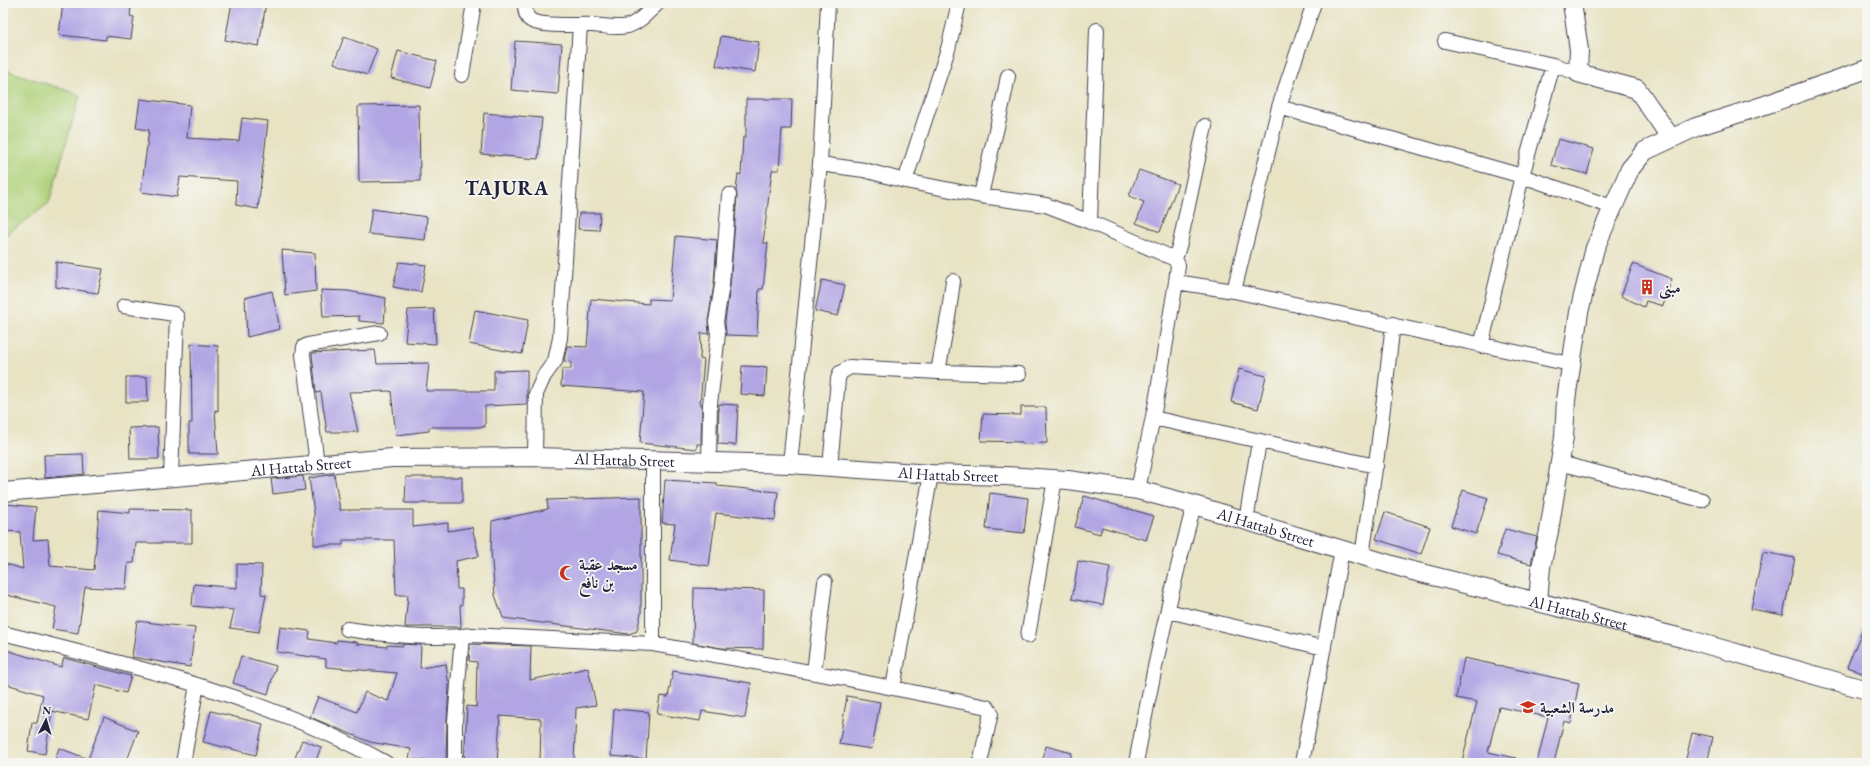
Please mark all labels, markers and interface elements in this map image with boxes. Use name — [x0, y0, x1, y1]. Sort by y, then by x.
district label: TAJURA — [465, 175, 549, 201]
place label: مبنى — [1659, 277, 1681, 300]
building icon: مبنى — [1638, 278, 1656, 296]
street label: Al Hattab Street — [573, 448, 675, 471]
street label: Al Hattab Street — [249, 451, 352, 481]
street label: Al Hattab Street — [896, 461, 999, 486]
street label: Al Hattab Street — [1214, 502, 1317, 551]
place label: مسجد عقبة بن نافع — [579, 554, 638, 598]
mosque icon: مسجد عقبة بن نافع — [558, 564, 576, 582]
street label: Al Hattab Street — [1526, 590, 1630, 635]
place label: مدرسة الشعبية — [1540, 697, 1614, 718]
school or university icon: مدرسة الشعبية — [1519, 698, 1537, 716]
north arrow — [26, 700, 66, 740]
text: N — [42, 703, 52, 717]

